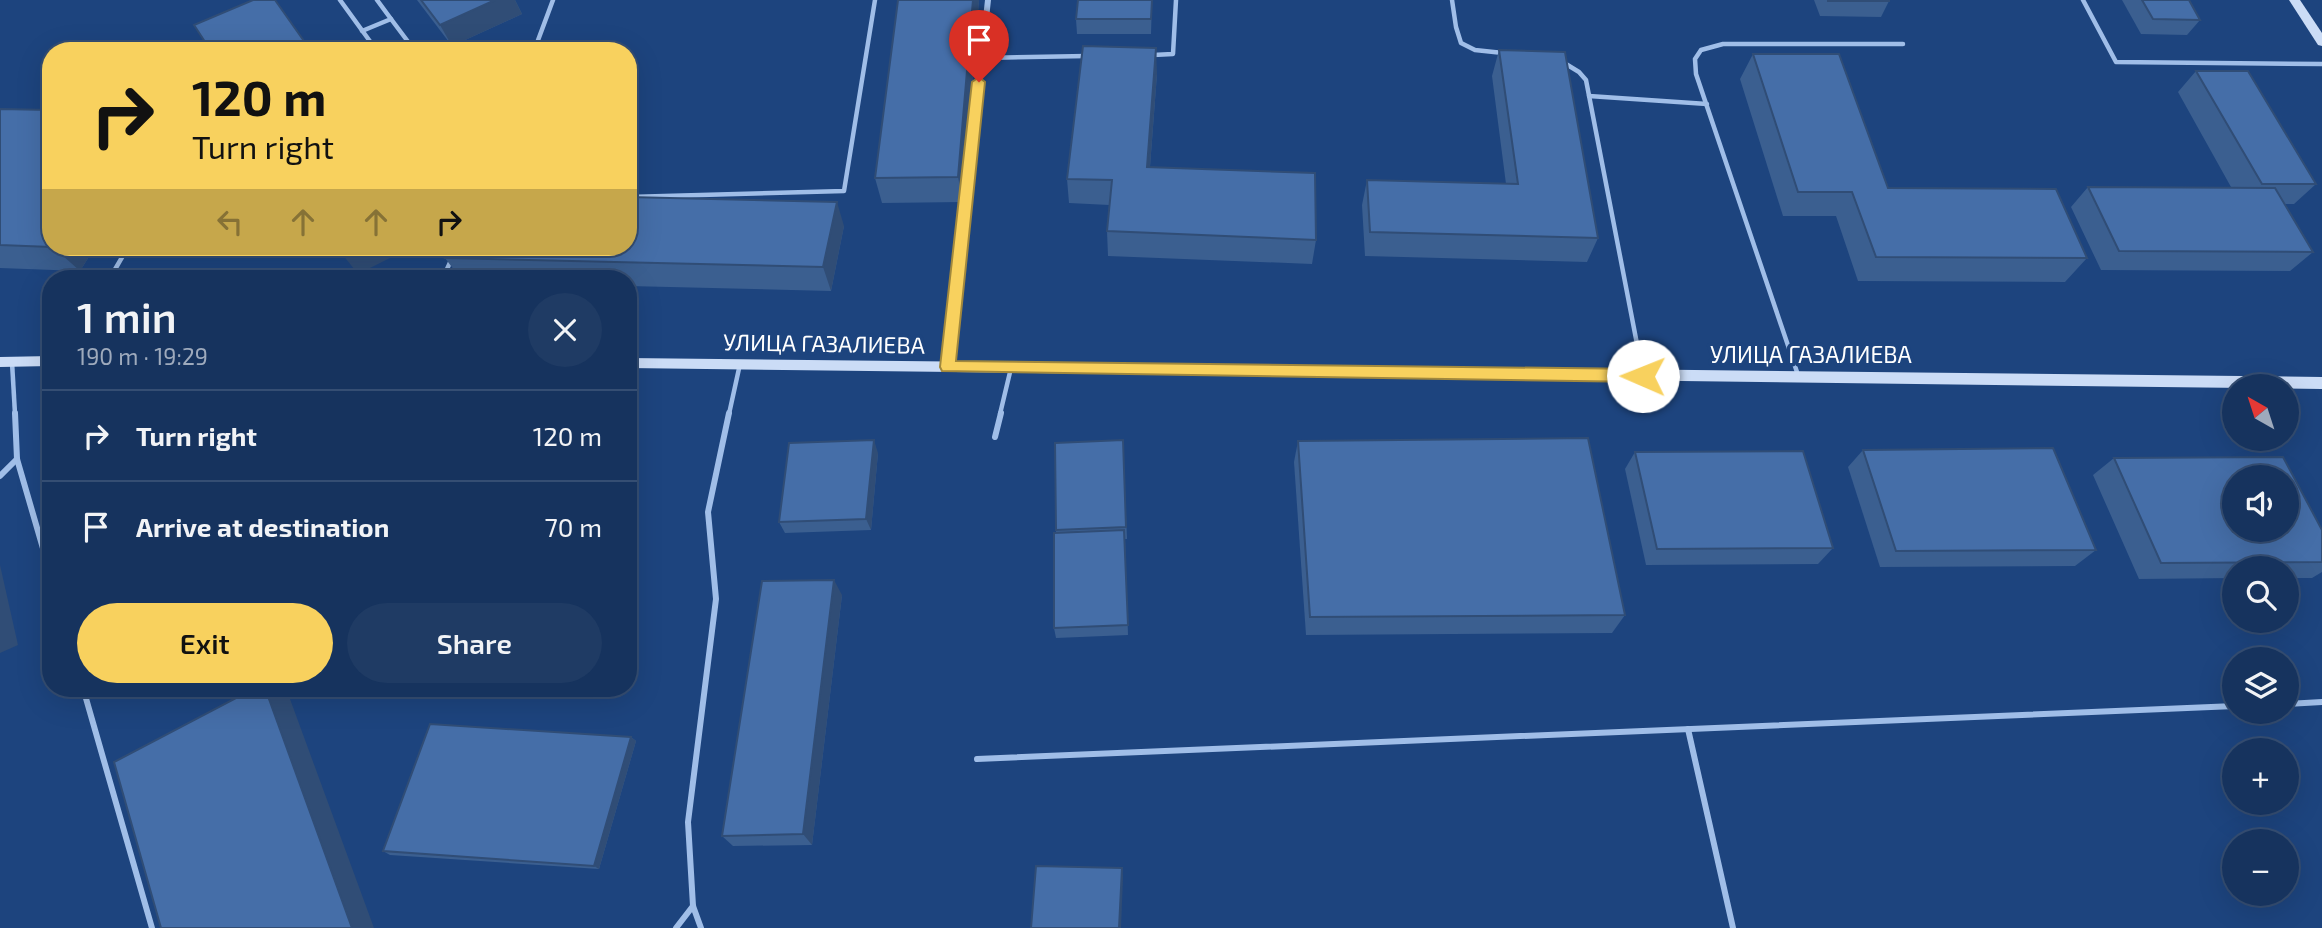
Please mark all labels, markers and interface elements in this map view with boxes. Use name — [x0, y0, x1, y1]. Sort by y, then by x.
pin — [949, 10, 1009, 82]
icon: arrive — [960, 21, 998, 59]
text: 120 m — [192, 67, 326, 126]
icon: right — [77, 70, 168, 161]
text: Turn right — [192, 127, 334, 165]
icon: left — [211, 203, 249, 241]
icon: ahead — [284, 203, 322, 241]
icon: ahead — [357, 203, 395, 241]
icon: right — [430, 203, 468, 241]
text: 1 min — [77, 291, 177, 341]
button: close — [528, 293, 602, 367]
street label: УЛИЦА ГАЗАЛИЕВА — [723, 327, 926, 359]
position arrow — [1606, 339, 1680, 413]
street label: УЛИЦА ГАЗАЛИЕВА — [1710, 340, 1913, 368]
text: 190 m · 19:29 — [77, 342, 208, 370]
north arrow — [2222, 374, 2300, 452]
map controls — [2222, 374, 2299, 906]
icon: right — [77, 417, 115, 455]
text: Turn right — [136, 420, 257, 451]
text: 120 m — [533, 420, 602, 451]
button: sound — [2222, 465, 2299, 542]
icon: arrive — [77, 508, 115, 546]
text: Arrive at destination — [136, 511, 389, 542]
text: 70 m — [544, 511, 602, 542]
button: search — [2222, 556, 2299, 633]
button: Exit — [77, 603, 333, 683]
button: Share — [347, 603, 602, 683]
button: layers — [2222, 647, 2299, 724]
button: + — [2222, 738, 2299, 815]
button: − — [2222, 829, 2299, 906]

